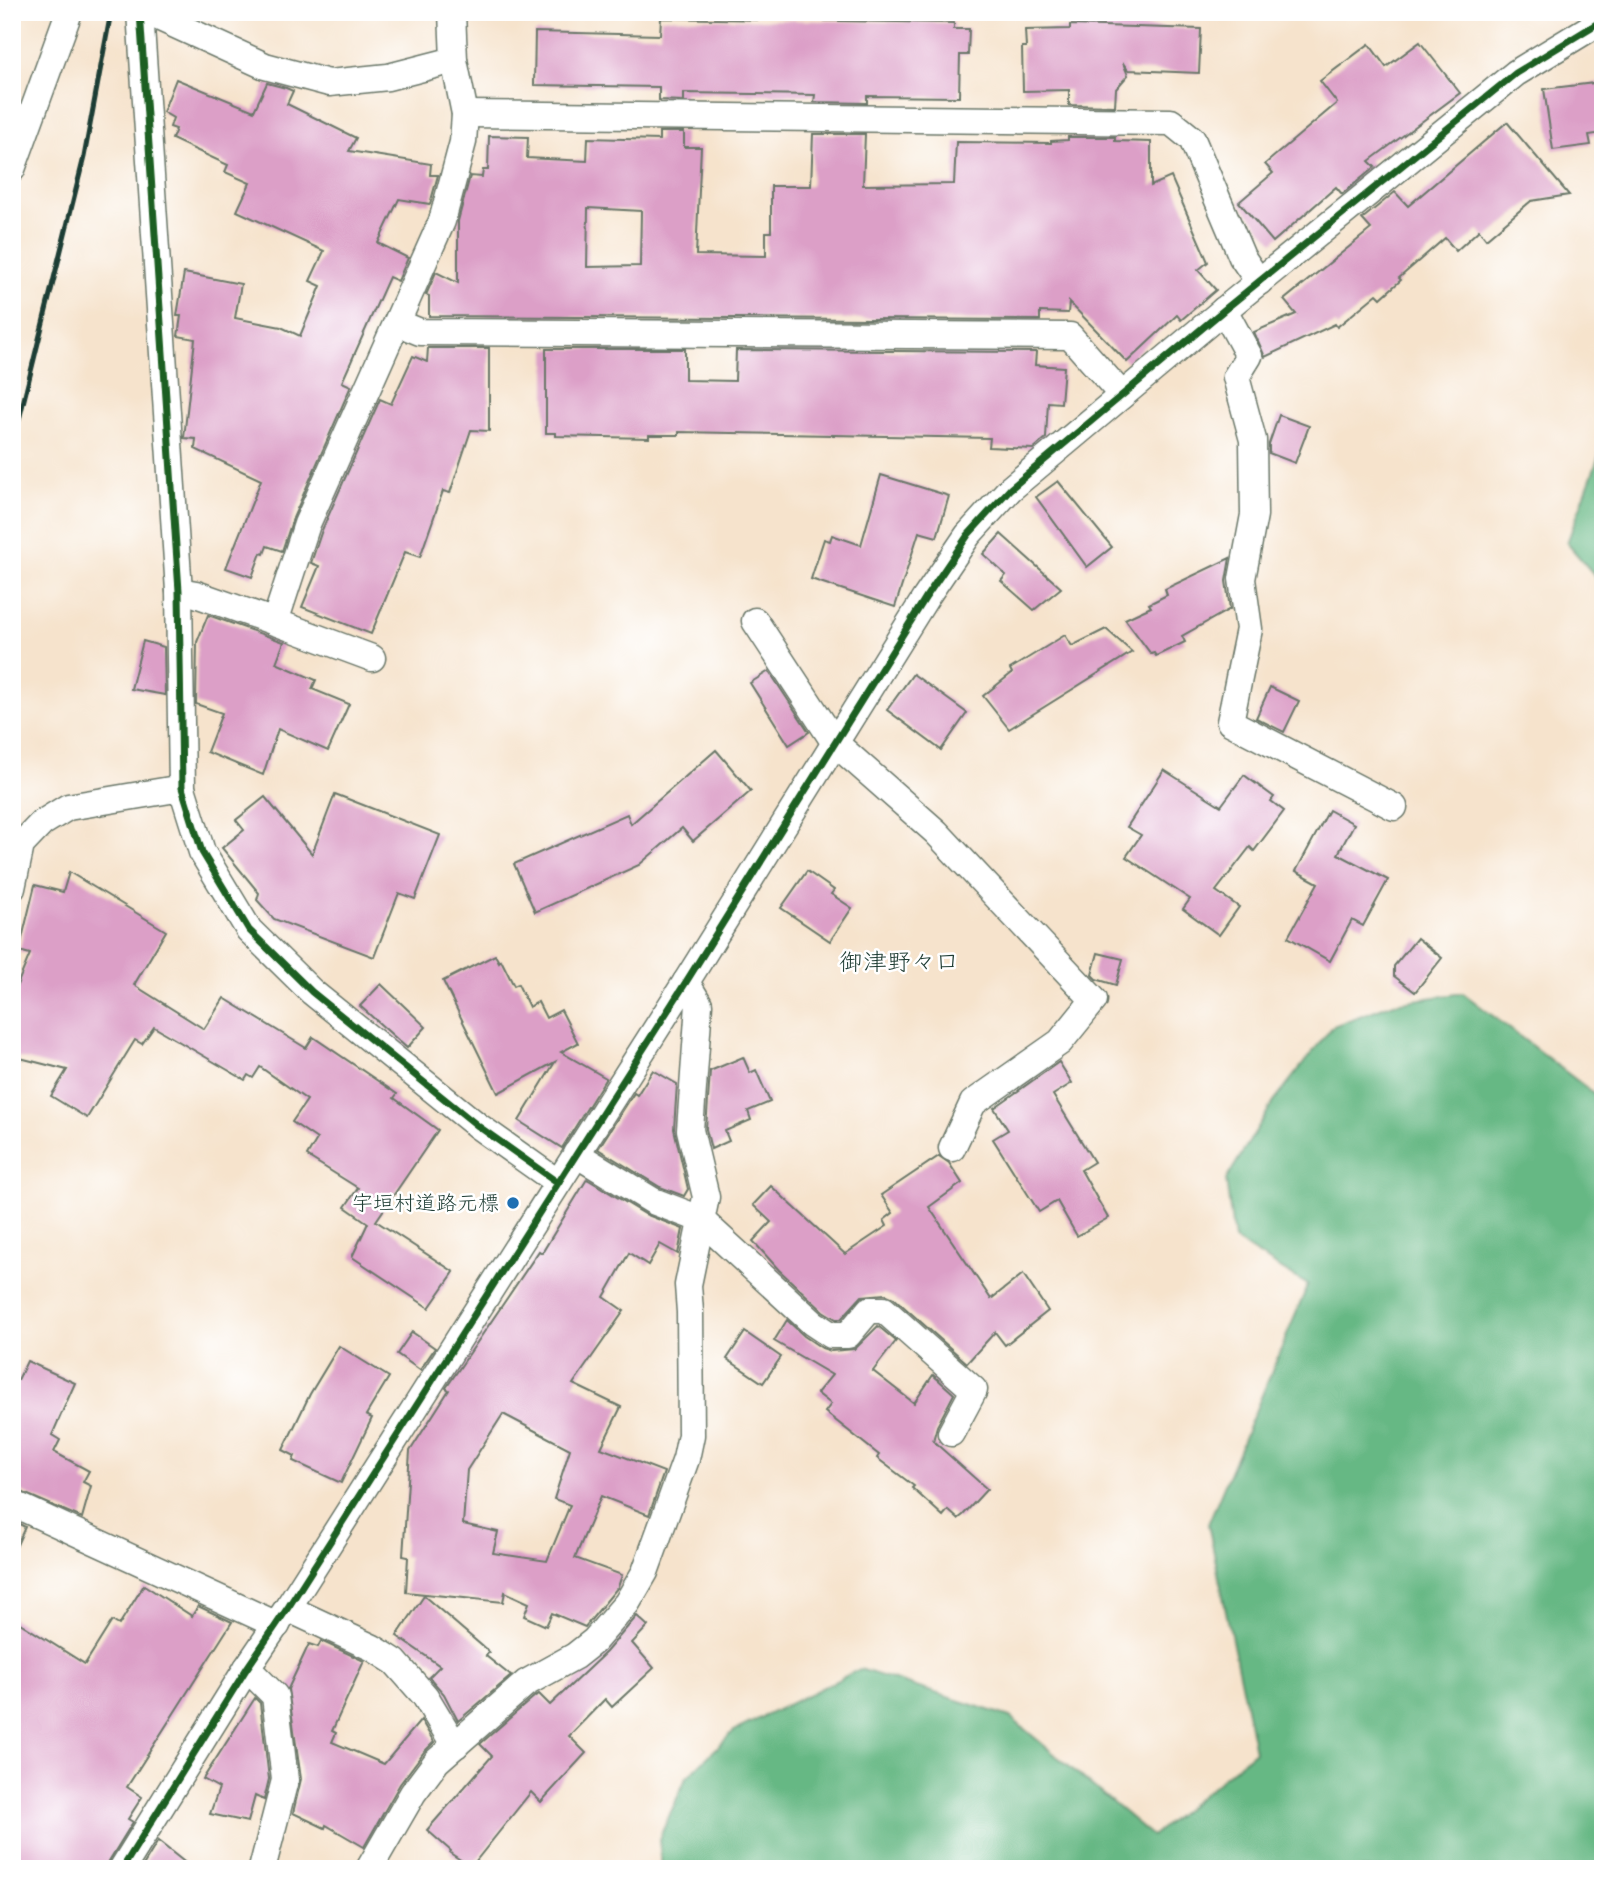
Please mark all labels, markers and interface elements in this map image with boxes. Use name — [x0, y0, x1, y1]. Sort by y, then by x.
district label: 御津野々口 — [839, 948, 959, 976]
place label: 宇垣村道路元標 — [352, 1191, 499, 1215]
marker: 宇垣村道路元標 — [505, 1195, 521, 1211]

